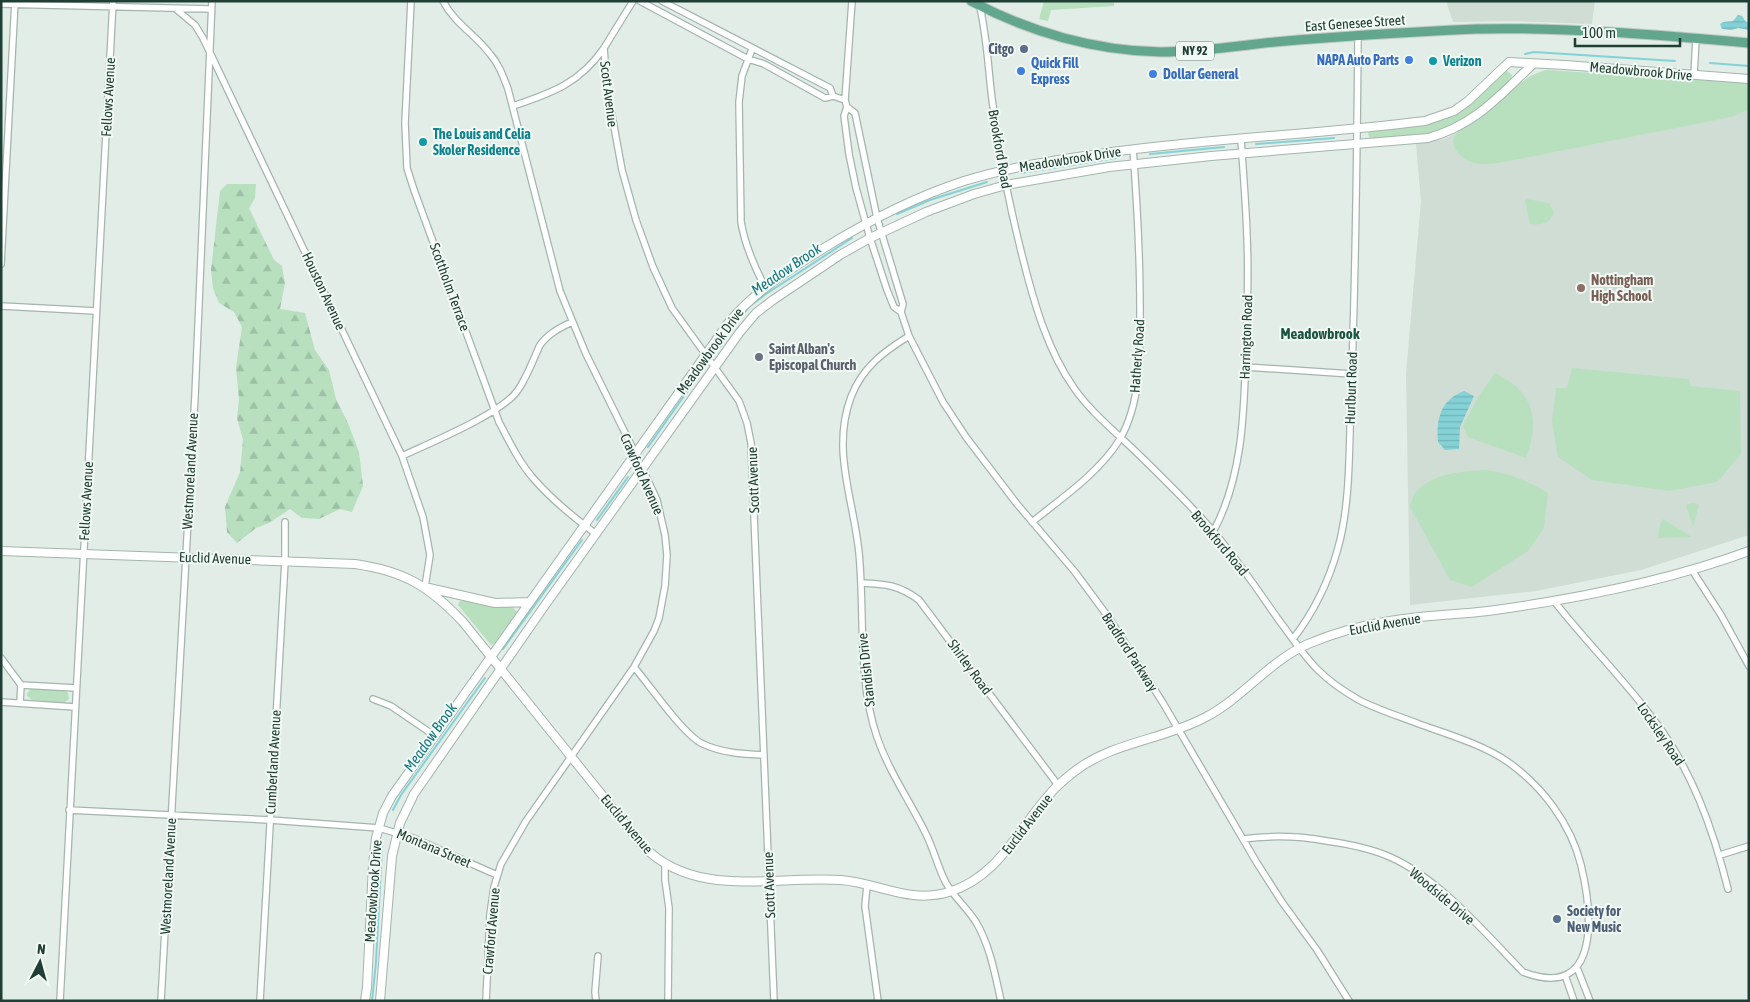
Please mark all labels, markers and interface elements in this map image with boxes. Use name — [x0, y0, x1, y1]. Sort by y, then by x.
street label: East Genesee Street — [1304, 12, 1406, 34]
scale bar — [1575, 15, 1680, 47]
text: 100 m — [1582, 24, 1616, 41]
place label: Citgo — [988, 41, 1014, 57]
road number: NY 92 — [1176, 41, 1214, 60]
marker: Citgo — [1018, 43, 1030, 55]
place label: NAPA Auto Parts — [1317, 52, 1399, 68]
place label: Verizon — [1442, 53, 1482, 69]
marker: NAPA Auto Parts — [1403, 54, 1415, 66]
place label: Quick Fill Express — [1031, 55, 1079, 87]
marker: Verizon — [1427, 55, 1439, 67]
street label: Fellows Avenue — [98, 57, 118, 137]
street label: Meadowbrook Drive — [1589, 59, 1693, 83]
street label: Scott Avenue — [597, 60, 621, 128]
marker: Quick Fill Express — [1015, 65, 1027, 77]
place label: Dollar General — [1163, 66, 1239, 82]
marker: Dollar General — [1147, 68, 1159, 80]
street label: Brookford Road — [985, 108, 1015, 190]
place label: The Louis and Celia Skoler Residence — [433, 126, 531, 158]
marker: The Louis and Celia Skoler Residence — [417, 136, 429, 148]
street label: Meadowbrook Drive — [1018, 143, 1122, 175]
water label: Meadow Brook — [748, 239, 824, 299]
street label: Scottholm Terrace — [427, 241, 473, 333]
street label: Houston Avenue — [299, 249, 349, 333]
place label: Nottingham High School — [1591, 272, 1653, 304]
marker: Nottingham High School — [1575, 282, 1587, 294]
street label: Harrington Road — [1237, 294, 1255, 380]
street label: Meadowbrook Drive — [673, 305, 747, 397]
street label: Hatherly Road — [1126, 319, 1148, 393]
district label: Meadowbrook — [1280, 325, 1360, 342]
place label: Saint Alban's Episcopal Church — [769, 341, 856, 373]
marker: Saint Alban's Episcopal Church — [753, 351, 765, 363]
street label: Hurlburt Road — [1342, 351, 1360, 425]
street label: Westmoreland Avenue — [179, 412, 201, 530]
street label: Crawford Avenue — [617, 431, 667, 517]
street label: Scott Avenue — [744, 447, 762, 513]
street label: Fellows Avenue — [76, 461, 96, 541]
street label: Brookford Road — [1188, 507, 1252, 579]
street label: Euclid Avenue — [179, 549, 251, 567]
street label: Bradford Parkway — [1099, 610, 1162, 695]
street label: Euclid Avenue — [1348, 610, 1422, 638]
street label: Standish Drive — [854, 632, 878, 708]
street label: Shirley Road — [945, 636, 995, 698]
water label: Meadow Brook — [400, 699, 460, 775]
street label: Locksley Road — [1634, 699, 1688, 769]
street label: Cumberland Avenue — [262, 709, 284, 815]
street label: Euclid Avenue — [598, 791, 656, 857]
street label: Euclid Avenue — [998, 791, 1056, 857]
street label: Westmoreland Avenue — [157, 817, 179, 935]
street label: Montana Street — [394, 825, 474, 871]
street label: Meadowbrook Drive — [361, 839, 385, 943]
street label: Scott Avenue — [760, 852, 778, 918]
street label: Woodside Drive — [1406, 864, 1478, 928]
street label: Crawford Avenue — [479, 887, 503, 975]
place label: Society for New Music — [1567, 903, 1622, 935]
marker: Society for New Music — [1551, 913, 1563, 925]
north arrow — [15, 937, 65, 987]
text: N — [36, 941, 46, 957]

